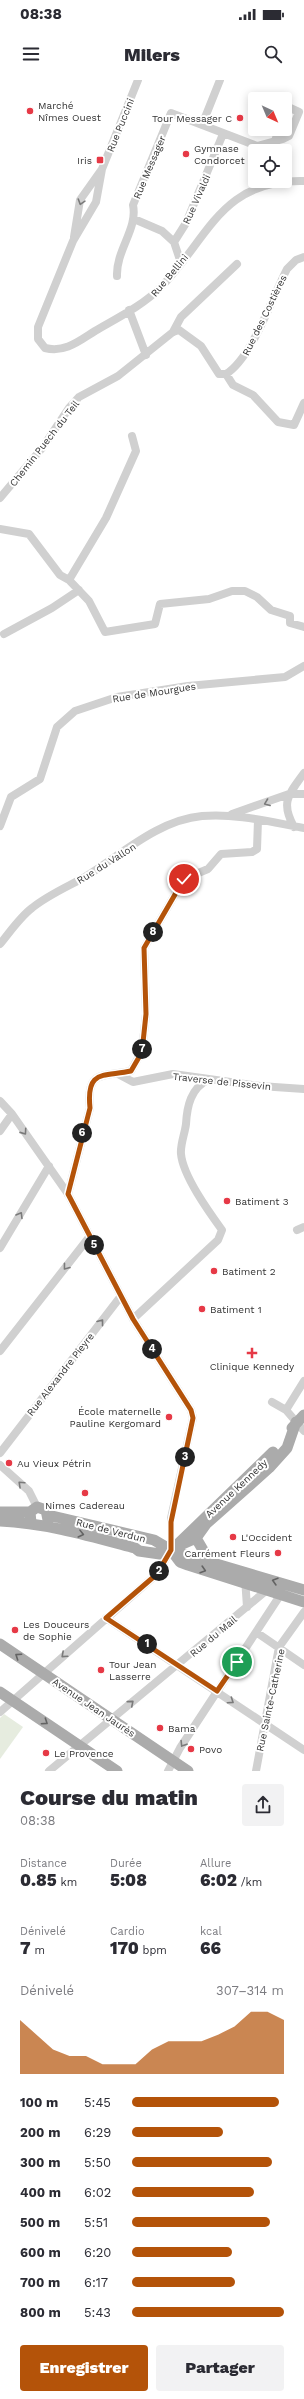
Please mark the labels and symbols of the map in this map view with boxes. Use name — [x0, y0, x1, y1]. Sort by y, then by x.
north arrow — [248, 92, 292, 136]
street label: Rue Puccini — [105, 97, 136, 154]
place label: Marché Nîmes Ouest — [38, 100, 102, 123]
marker: Marché Nîmes Ouest — [25, 106, 35, 116]
place label: Tour Messager C — [152, 113, 232, 124]
marker: Tour Messager C — [235, 113, 245, 123]
street label: Rue Messager — [131, 134, 168, 200]
place label: Gymnase Condorcet — [194, 143, 245, 166]
marker: Gymnase Condorcet — [181, 149, 191, 159]
place label: Iris — [77, 155, 92, 166]
marker: Iris — [95, 155, 105, 165]
street label: Rue Vivaldi — [181, 173, 212, 226]
one-way arrow — [77, 198, 86, 205]
street label: Rue Bellini — [149, 252, 190, 299]
street label: Rue des Costières — [240, 273, 289, 357]
street label: Chemin Puech du Teil — [7, 398, 81, 488]
street label: Rue de Mourgues — [112, 680, 197, 705]
one-way arrow — [263, 798, 270, 806]
street label: Rue du Vallon — [75, 841, 138, 886]
pin — [167, 862, 201, 896]
pin: 8 — [143, 922, 163, 942]
pin: 7 — [132, 1039, 152, 1059]
street label: Traverse de Pissevin — [172, 1071, 272, 1092]
pin: 6 — [72, 1123, 92, 1143]
one-way arrow — [19, 1127, 26, 1134]
marker: Batiment 3 — [222, 1196, 232, 1206]
place label: Batiment 3 — [235, 1196, 289, 1207]
one-way arrow — [15, 1212, 23, 1219]
pin: 5 — [84, 1235, 104, 1255]
one-way arrow — [64, 1262, 71, 1269]
marker: Batiment 2 — [209, 1266, 219, 1276]
place label: Batiment 2 — [222, 1266, 276, 1277]
marker: Batiment 1 — [197, 1304, 207, 1314]
place label: Batiment 1 — [210, 1304, 262, 1315]
one-way arrow — [96, 1319, 103, 1326]
street label: Rue Alexandre Pieyre — [25, 1330, 96, 1418]
pin: 4 — [142, 1339, 162, 1359]
marker: Clinique Kennedy — [246, 1347, 258, 1359]
place label: Clinique Kennedy — [210, 1361, 295, 1372]
place label: École maternelle Pauline Kergomard — [70, 1406, 161, 1429]
marker: École maternelle Pauline Kergomard — [164, 1412, 174, 1422]
pin: 3 — [175, 1447, 195, 1467]
street label: Avenue Kennedy — [203, 1456, 270, 1520]
marker: Au Vieux Pétrin — [4, 1458, 14, 1468]
place label: Au Vieux Pétrin — [17, 1458, 91, 1469]
one-way arrow — [18, 1481, 26, 1489]
marker: Nimes Cadereau — [80, 1488, 90, 1498]
place label: Nimes Cadereau — [45, 1500, 125, 1511]
street label: Rue de Verdun — [75, 1517, 147, 1544]
one-way arrow — [77, 1529, 84, 1538]
marker: L'Occident — [228, 1532, 238, 1542]
place label: L'Occident — [241, 1532, 293, 1543]
place label: Carrément Fleurs — [184, 1548, 270, 1559]
marker: Carrément Fleurs — [273, 1548, 283, 1558]
pin: 2 — [149, 1561, 169, 1581]
one-way arrow — [199, 1565, 206, 1574]
one-way arrow — [271, 1577, 278, 1586]
street label: Rue du Mail — [188, 1614, 239, 1659]
place label: Les Douceurs de Sophie — [23, 1619, 89, 1642]
marker: Les Douceurs de Sophie — [10, 1625, 20, 1635]
pin: 1 — [137, 1634, 157, 1654]
pin — [220, 1645, 254, 1679]
street label: Rue Sainte-Catherine — [254, 1647, 287, 1753]
one-way arrow — [61, 1650, 69, 1658]
one-way arrow — [15, 1653, 22, 1660]
place label: Tour Jean Lasserre — [109, 1659, 156, 1682]
marker: Tour Jean Lasserre — [96, 1665, 106, 1675]
street label: Avenue Jean Jaurès — [50, 1676, 137, 1739]
one-way arrow — [227, 1696, 234, 1703]
one-way arrow — [127, 1701, 134, 1708]
one-way arrow — [41, 1717, 48, 1725]
marker: Bama — [155, 1723, 165, 1733]
place label: Bama — [168, 1723, 196, 1734]
one-way arrow — [180, 1740, 187, 1747]
marker: Povo — [186, 1744, 196, 1754]
place label: Povo — [199, 1744, 222, 1755]
marker: Le Provence — [41, 1748, 51, 1758]
place label: Le Provence — [54, 1748, 114, 1759]

